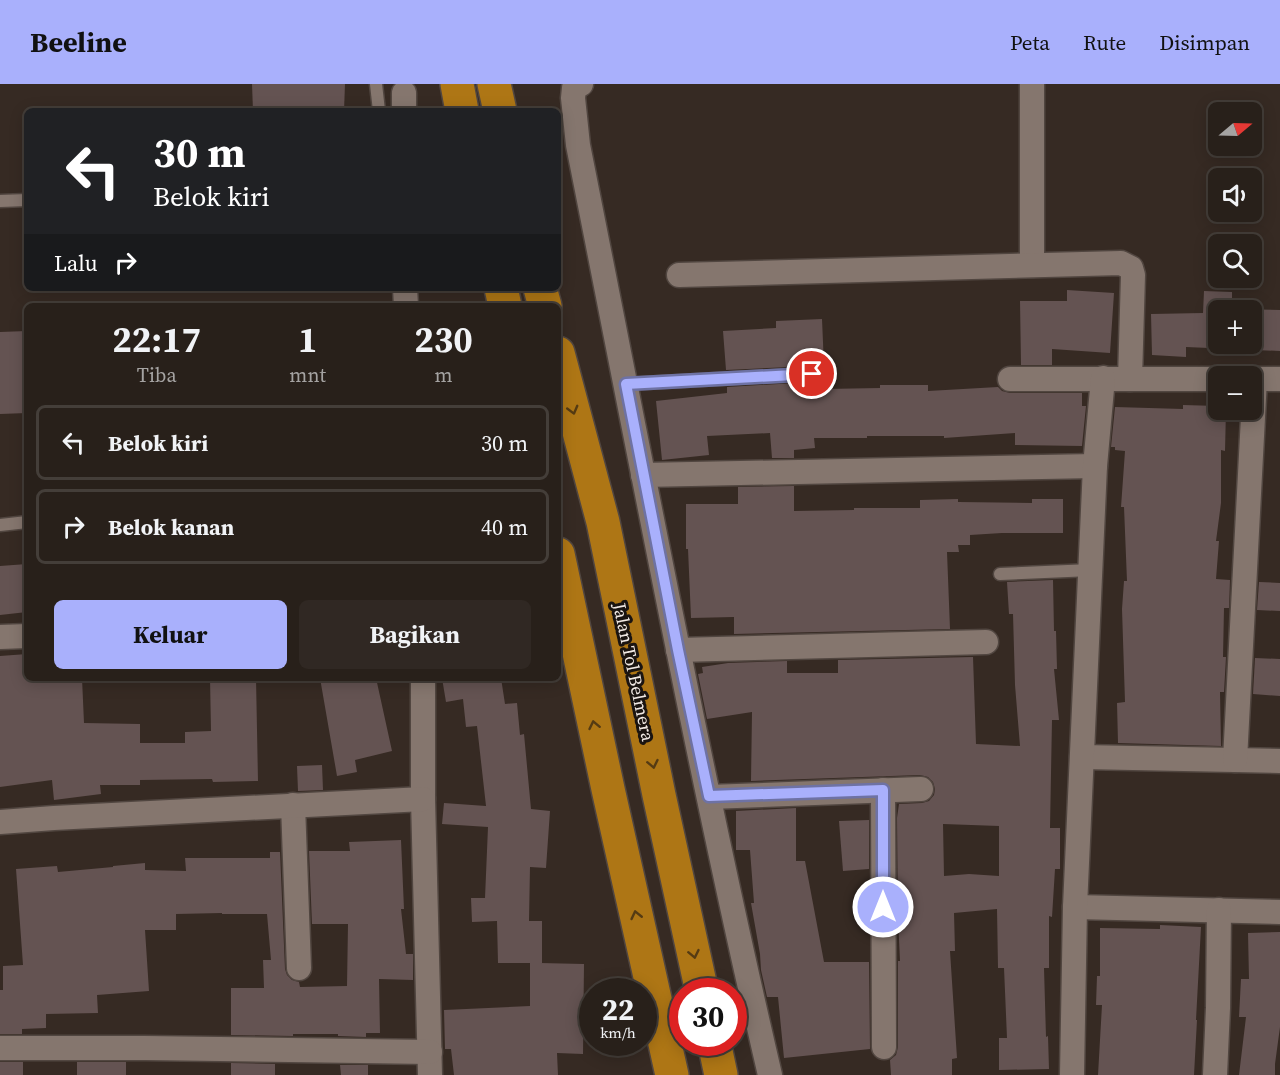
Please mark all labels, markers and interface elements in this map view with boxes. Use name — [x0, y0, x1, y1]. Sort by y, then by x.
text: Beeline — [30, 23, 127, 61]
text: Peta — [1010, 28, 1050, 57]
text: Rute — [1083, 28, 1126, 57]
text: Disimpan — [1159, 28, 1250, 57]
north arrow — [1208, 102, 1262, 156]
map controls — [1208, 102, 1262, 420]
text: 30 m — [153, 123, 246, 181]
icon: left — [54, 132, 132, 210]
button: sound — [1208, 168, 1262, 222]
text: Belok kiri — [153, 178, 269, 215]
button: search — [1208, 234, 1262, 288]
icon: right — [109, 246, 142, 279]
text: Lalu — [54, 248, 97, 278]
button: + — [1208, 300, 1262, 354]
text: 22:17 — [112, 315, 201, 364]
text: 1 — [298, 315, 317, 364]
text: 230 — [414, 315, 473, 364]
pin — [786, 348, 837, 399]
icon: arrive — [795, 357, 828, 390]
text: Tiba — [137, 361, 177, 389]
text: mnt — [289, 361, 326, 389]
text: m — [434, 361, 452, 389]
button: − — [1208, 366, 1262, 420]
one-way arrow — [566, 404, 578, 415]
icon: left — [57, 426, 90, 459]
text: Belok kiri — [108, 428, 208, 458]
text: 30 m — [481, 428, 528, 458]
icon: right — [57, 510, 90, 543]
text: Belok kanan — [108, 512, 234, 542]
text: 40 m — [481, 512, 528, 542]
street label: Jalan Tol Belmera — [607, 599, 661, 744]
button: Keluar — [54, 600, 287, 669]
button: Bagikan — [299, 600, 531, 669]
one-way arrow — [589, 720, 602, 730]
one-way arrow — [646, 759, 659, 769]
position arrow — [851, 875, 915, 939]
one-way arrow — [630, 911, 643, 921]
one-way arrow — [687, 949, 700, 959]
speed limit sign: 30 — [669, 978, 747, 1056]
text: 22 — [602, 989, 634, 1030]
text: km/h — [600, 1022, 636, 1043]

